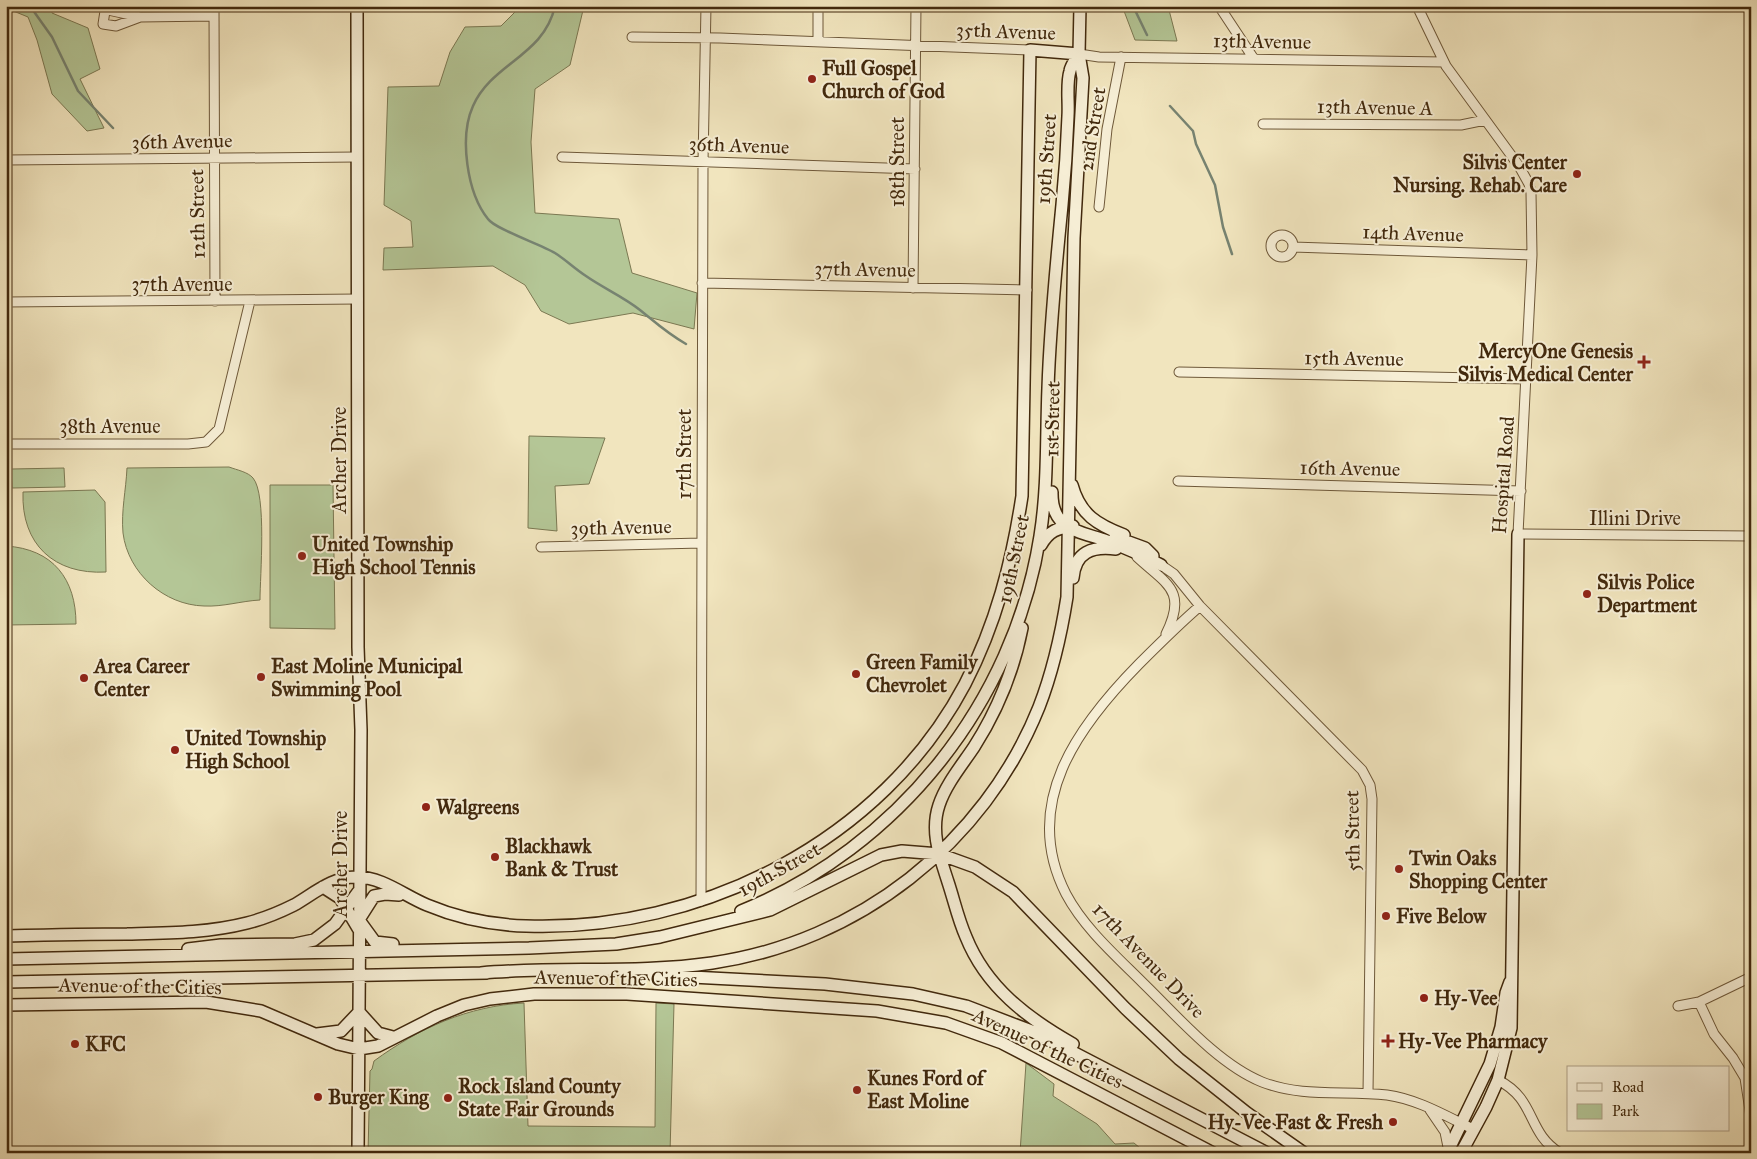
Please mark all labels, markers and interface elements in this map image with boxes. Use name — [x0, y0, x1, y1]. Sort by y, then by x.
street label: 35th Avenue — [956, 17, 1056, 45]
street label: 13th Avenue — [1213, 28, 1311, 54]
place label: Full Gospel Church of God — [822, 56, 946, 103]
marker: Full Gospel Church of God — [806, 73, 818, 85]
street label: 2nd Street — [1074, 85, 1110, 173]
street label: 13th Avenue A — [1317, 94, 1434, 120]
street label: 19th Street — [1031, 113, 1061, 205]
street label: 18th Street — [885, 117, 909, 207]
street label: 36th Avenue — [131, 128, 233, 154]
street label: 36th Avenue — [688, 131, 790, 159]
place label: Silvis Center Nursing. Rehab. Care — [1393, 150, 1568, 198]
marker: Silvis Center Nursing. Rehab. Care — [1571, 168, 1583, 180]
street label: 12th Street — [184, 169, 210, 259]
street label: 14th Avenue — [1362, 219, 1464, 247]
street label: 37th Avenue — [814, 256, 916, 282]
street label: 37th Avenue — [131, 272, 233, 296]
place label: MercyOne Genesis Silvis Medical Center — [1458, 339, 1634, 386]
street label: 15th Avenue — [1304, 345, 1404, 371]
marker: MercyOne Genesis Silvis Medical Center — [1637, 355, 1651, 369]
street label: 1st Street — [1039, 381, 1065, 457]
street label: Archer Drive — [327, 407, 351, 514]
street label: 17th Street — [672, 409, 696, 499]
street label: 38th Avenue — [59, 414, 161, 438]
street label: Hospital Road — [1487, 415, 1519, 535]
street label: 16th Avenue — [1299, 455, 1401, 481]
street label: Illini Drive — [1589, 506, 1681, 530]
street label: 19th Street — [992, 512, 1034, 606]
street label: 39th Avenue — [570, 514, 672, 540]
place label: United Township High School Tennis — [312, 532, 476, 580]
marker: United Township High School Tennis — [296, 550, 308, 562]
place label: Silvis Police Department — [1597, 570, 1698, 618]
marker: Silvis Police Department — [1581, 588, 1593, 600]
place label: Green Family Chevrolet — [866, 650, 979, 697]
place label: Area Career Center — [92, 654, 190, 701]
place label: East Moline Municipal Swimming Pool — [271, 654, 463, 702]
marker: Green Family Chevrolet — [850, 668, 862, 680]
marker: East Moline Municipal Swimming Pool — [255, 671, 267, 683]
marker: Area Career Center — [78, 672, 90, 684]
place label: United Township High School — [185, 726, 326, 774]
marker: United Township High School — [169, 744, 181, 756]
street label: 5th Street — [1339, 790, 1365, 872]
place label: Walgreens — [436, 795, 520, 820]
marker: Walgreens — [420, 801, 432, 813]
street label: Archer Drive — [328, 811, 352, 918]
place label: Blackhawk Bank & Trust — [505, 834, 619, 881]
street label: 19th Street — [734, 837, 824, 901]
place label: Twin Oaks Shopping Center — [1408, 846, 1548, 894]
marker: Blackhawk Bank & Trust — [489, 851, 501, 863]
marker: Twin Oaks Shopping Center — [1393, 863, 1405, 875]
street label: 17th Avenue Drive — [1088, 897, 1210, 1023]
place label: Five Below — [1396, 904, 1487, 928]
marker: Five Below — [1380, 910, 1392, 922]
street label: Avenue of the Cities — [533, 965, 698, 991]
street label: Avenue of the Cities — [57, 973, 222, 999]
place label: Hy-Vee — [1434, 986, 1498, 1011]
marker: Hy-Vee — [1418, 992, 1430, 1004]
street label: Avenue of the Cities — [968, 1002, 1127, 1093]
place label: Hy-Vee Pharmacy — [1398, 1029, 1549, 1054]
place label: KFC — [85, 1032, 126, 1056]
marker: Hy-Vee Pharmacy — [1382, 1035, 1394, 1047]
marker: KFC — [69, 1038, 81, 1050]
place label: Kunes Ford of East Moline — [867, 1066, 987, 1113]
legend — [1567, 1066, 1730, 1132]
place label: Rock Island County State Fair Grounds — [458, 1074, 622, 1121]
text: Road — [1612, 1078, 1644, 1096]
marker: Kunes Ford of East Moline — [851, 1084, 863, 1096]
place label: Burger King — [328, 1085, 429, 1110]
marker: Burger King — [312, 1091, 324, 1103]
marker: Rock Island County State Fair Grounds — [442, 1092, 454, 1104]
text: Park — [1612, 1102, 1639, 1120]
place label: Hy-Vee Fast & Fresh — [1207, 1110, 1384, 1135]
marker: Hy-Vee Fast & Fresh — [1387, 1116, 1399, 1128]

